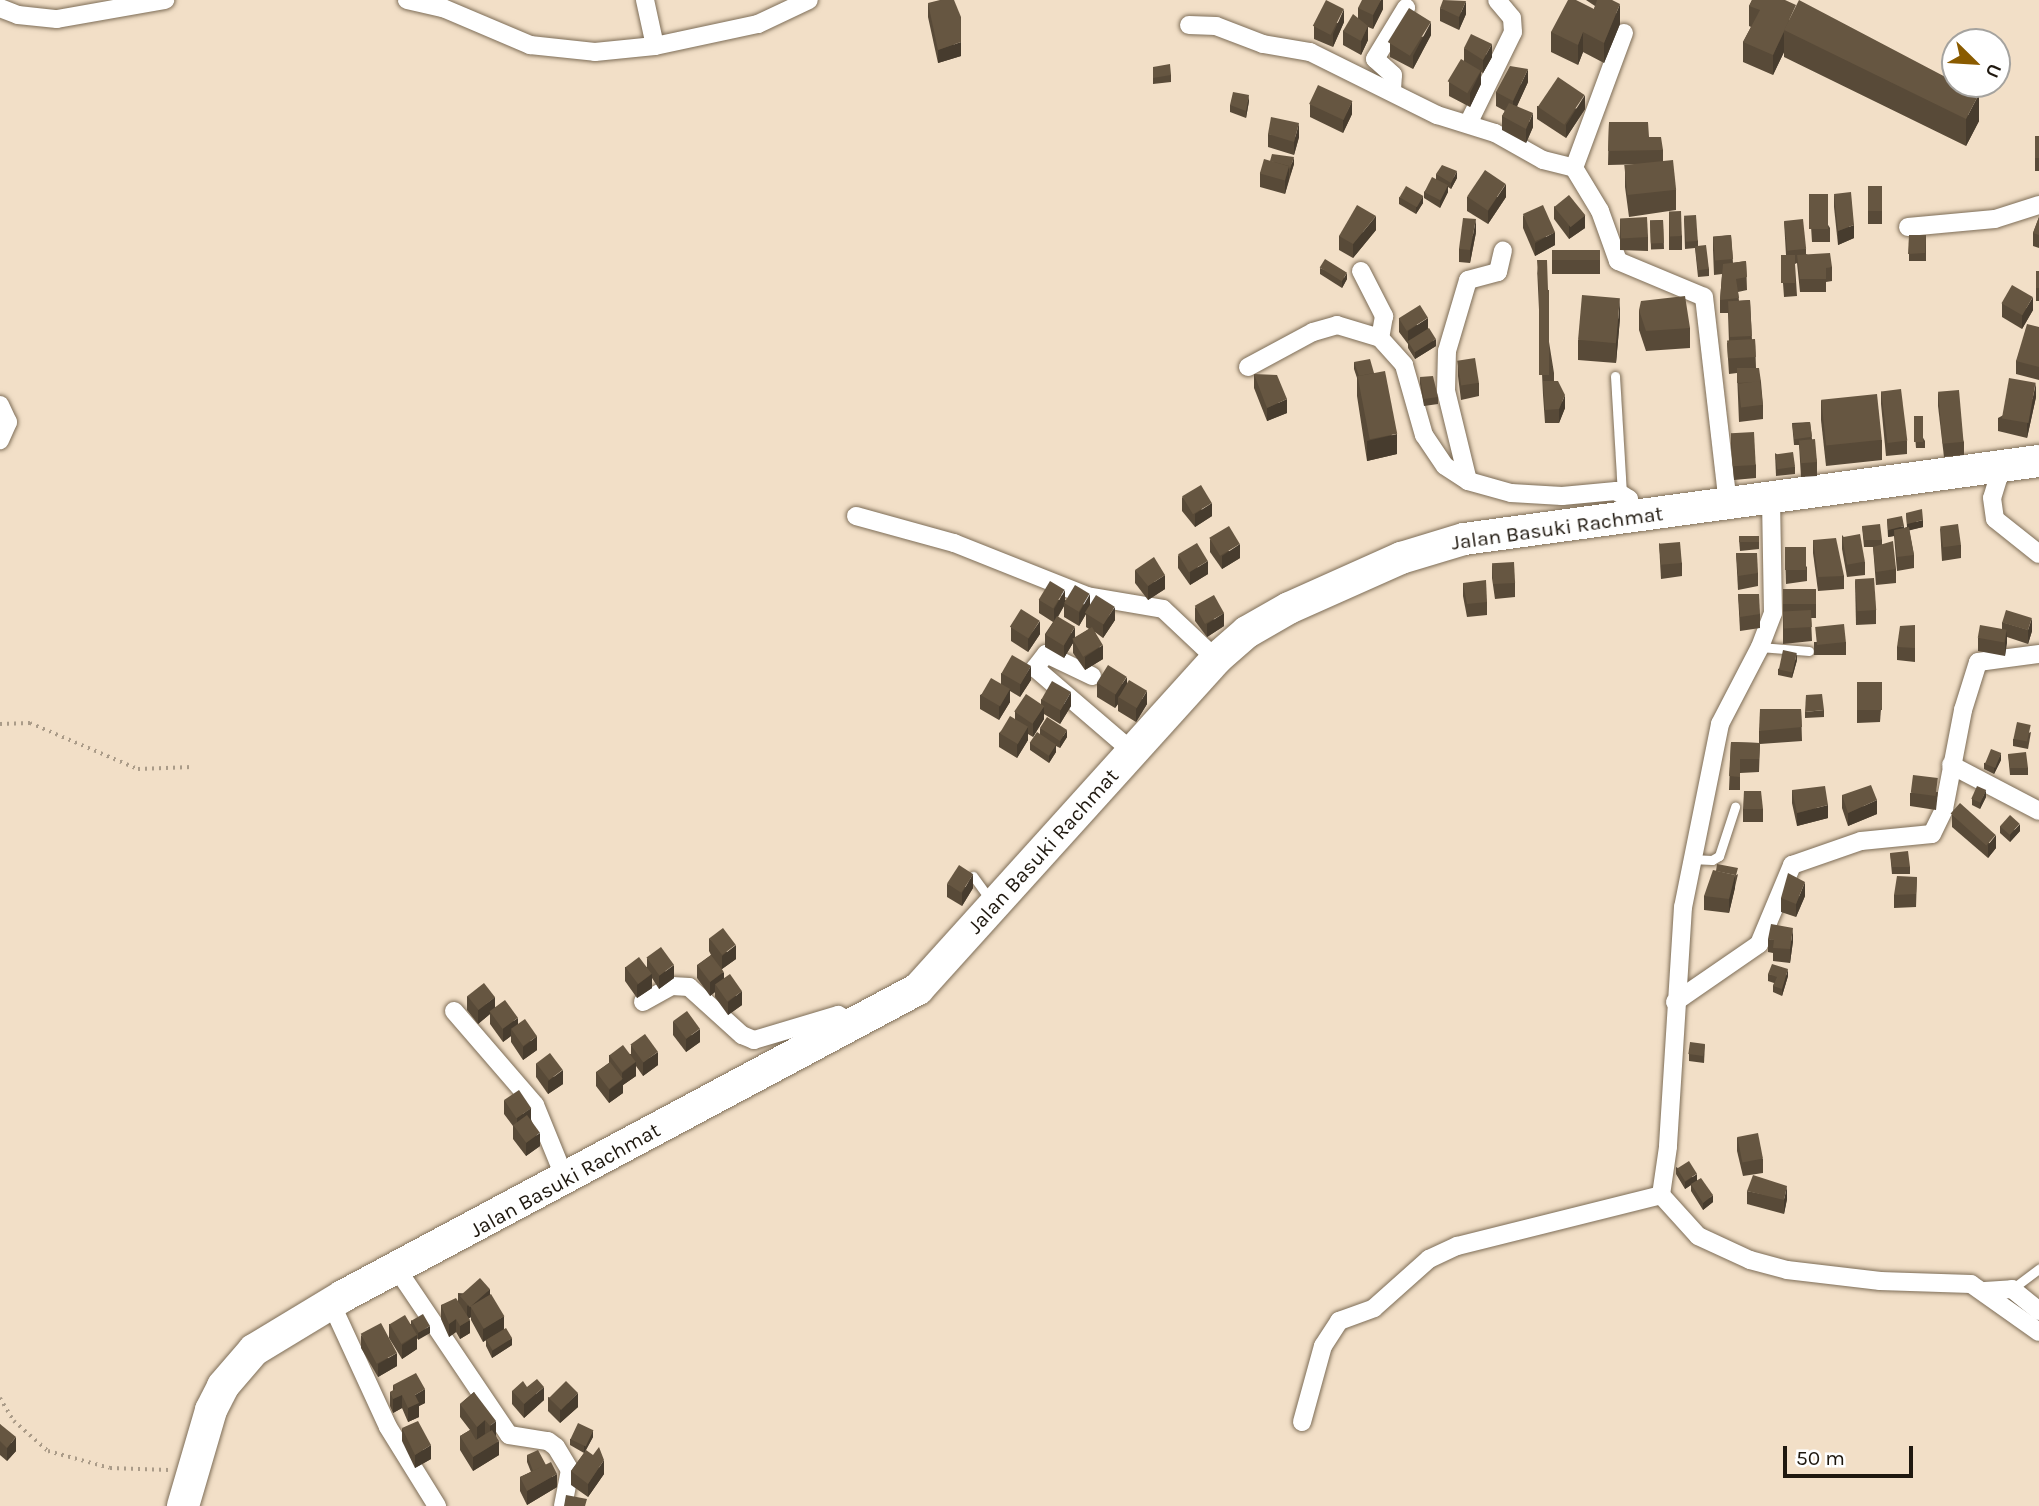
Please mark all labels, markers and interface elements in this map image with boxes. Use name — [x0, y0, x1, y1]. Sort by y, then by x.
north arrow — [1941, 28, 2011, 98]
text: U — [1981, 60, 2006, 81]
street label: Jalan Basuki Rachmat — [1449, 501, 1665, 555]
street label: Jalan Basuki Rachmat — [962, 763, 1124, 939]
street label: Jalan Basuki Rachmat — [465, 1117, 665, 1243]
scale bar — [1787, 1432, 1916, 1476]
text: 50 m — [1796, 1446, 1845, 1470]

